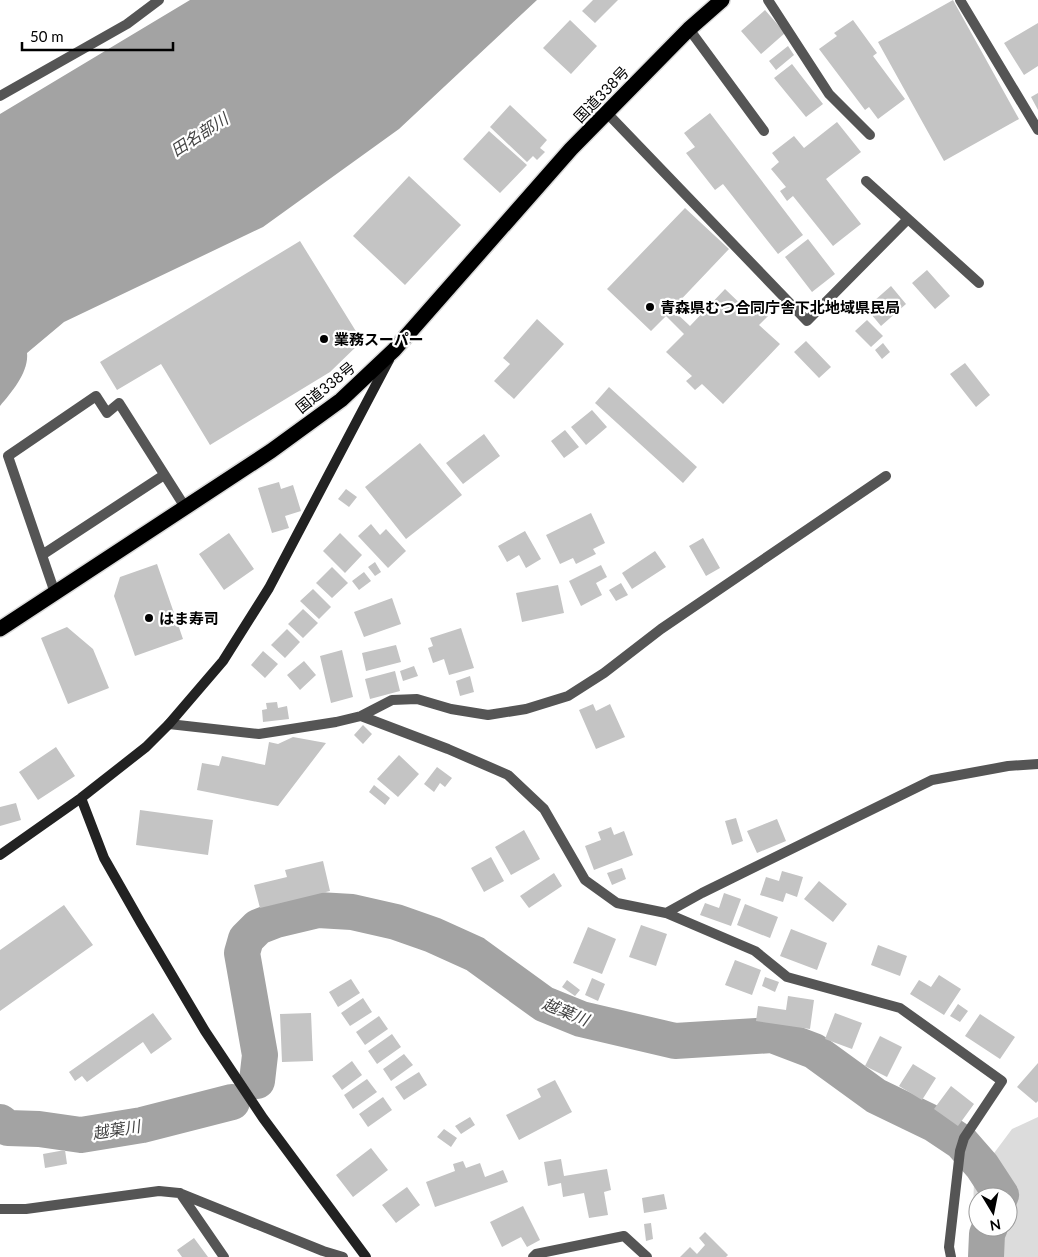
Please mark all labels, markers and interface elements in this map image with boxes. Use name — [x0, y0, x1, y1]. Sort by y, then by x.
scale bar — [22, 20, 174, 52]
text: 50 m — [30, 27, 64, 45]
street label: 国道338号 — [570, 62, 632, 126]
water label: 田名部川 — [167, 108, 233, 159]
place label: 青森県むつ合同庁舎下北地域県民局 — [660, 298, 900, 316]
marker: 青森県むつ合同庁舎下北地域県民局 — [644, 301, 656, 313]
place label: 業務スーパー — [334, 330, 424, 348]
marker: 業務スーパー — [318, 333, 330, 345]
street label: 国道338号 — [292, 358, 358, 416]
place label: はま寿司 — [159, 609, 219, 627]
marker: はま寿司 — [143, 612, 155, 624]
water label: 越葉川 — [540, 993, 594, 1030]
water label: 越葉川 — [91, 1116, 143, 1142]
north arrow — [968, 1187, 1018, 1237]
text: N — [989, 1216, 1002, 1235]

